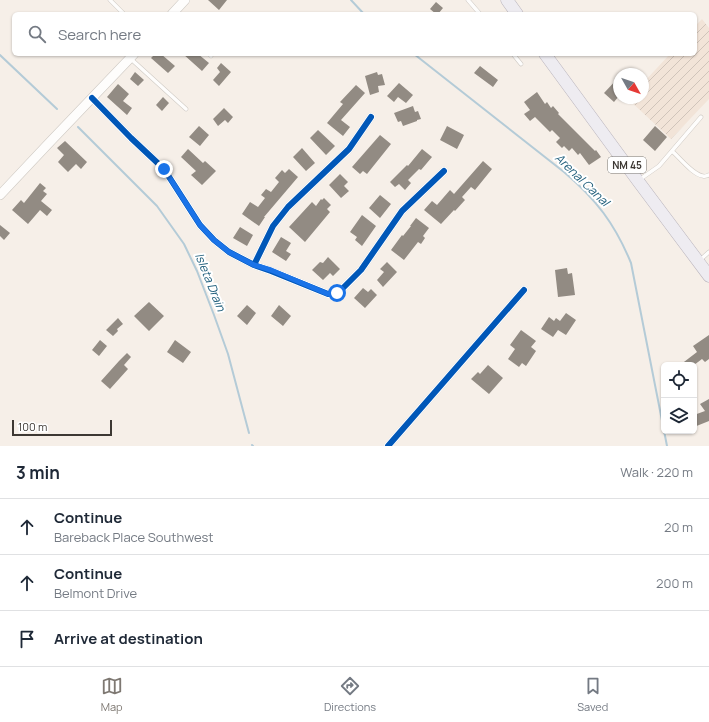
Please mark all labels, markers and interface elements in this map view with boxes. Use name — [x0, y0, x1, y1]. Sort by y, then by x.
search box — [12, 12, 697, 56]
icon: search — [26, 23, 48, 45]
text: Search here — [58, 24, 141, 45]
north arrow — [613, 68, 649, 104]
water label: Arenal Canal — [551, 149, 615, 211]
road number: NM 45 — [608, 157, 646, 173]
route end — [155, 160, 173, 178]
water label: Isleta Drain — [191, 250, 230, 314]
route start — [328, 284, 346, 302]
map controls — [661, 362, 697, 434]
button: locate — [661, 362, 697, 398]
button: layers — [661, 398, 697, 434]
scale bar — [12, 418, 112, 437]
text: 100 m — [18, 419, 47, 434]
text: 3 min — [16, 461, 60, 484]
text: Walk · 220 m — [620, 463, 693, 481]
text: Continue — [54, 507, 122, 528]
icon: ahead — [16, 516, 38, 538]
text: 20 m — [664, 518, 693, 536]
text: Bareback Place Southwest — [54, 528, 214, 546]
text: Continue — [54, 563, 122, 584]
icon: ahead — [16, 572, 38, 594]
text: 200 m — [656, 574, 693, 592]
text: Belmont Drive — [54, 584, 137, 602]
icon: arrive — [16, 628, 38, 650]
text: Arrive at destination — [54, 628, 203, 649]
tab: Map — [101, 675, 123, 714]
tab: Directions — [324, 675, 376, 714]
tab: Saved — [577, 675, 608, 714]

